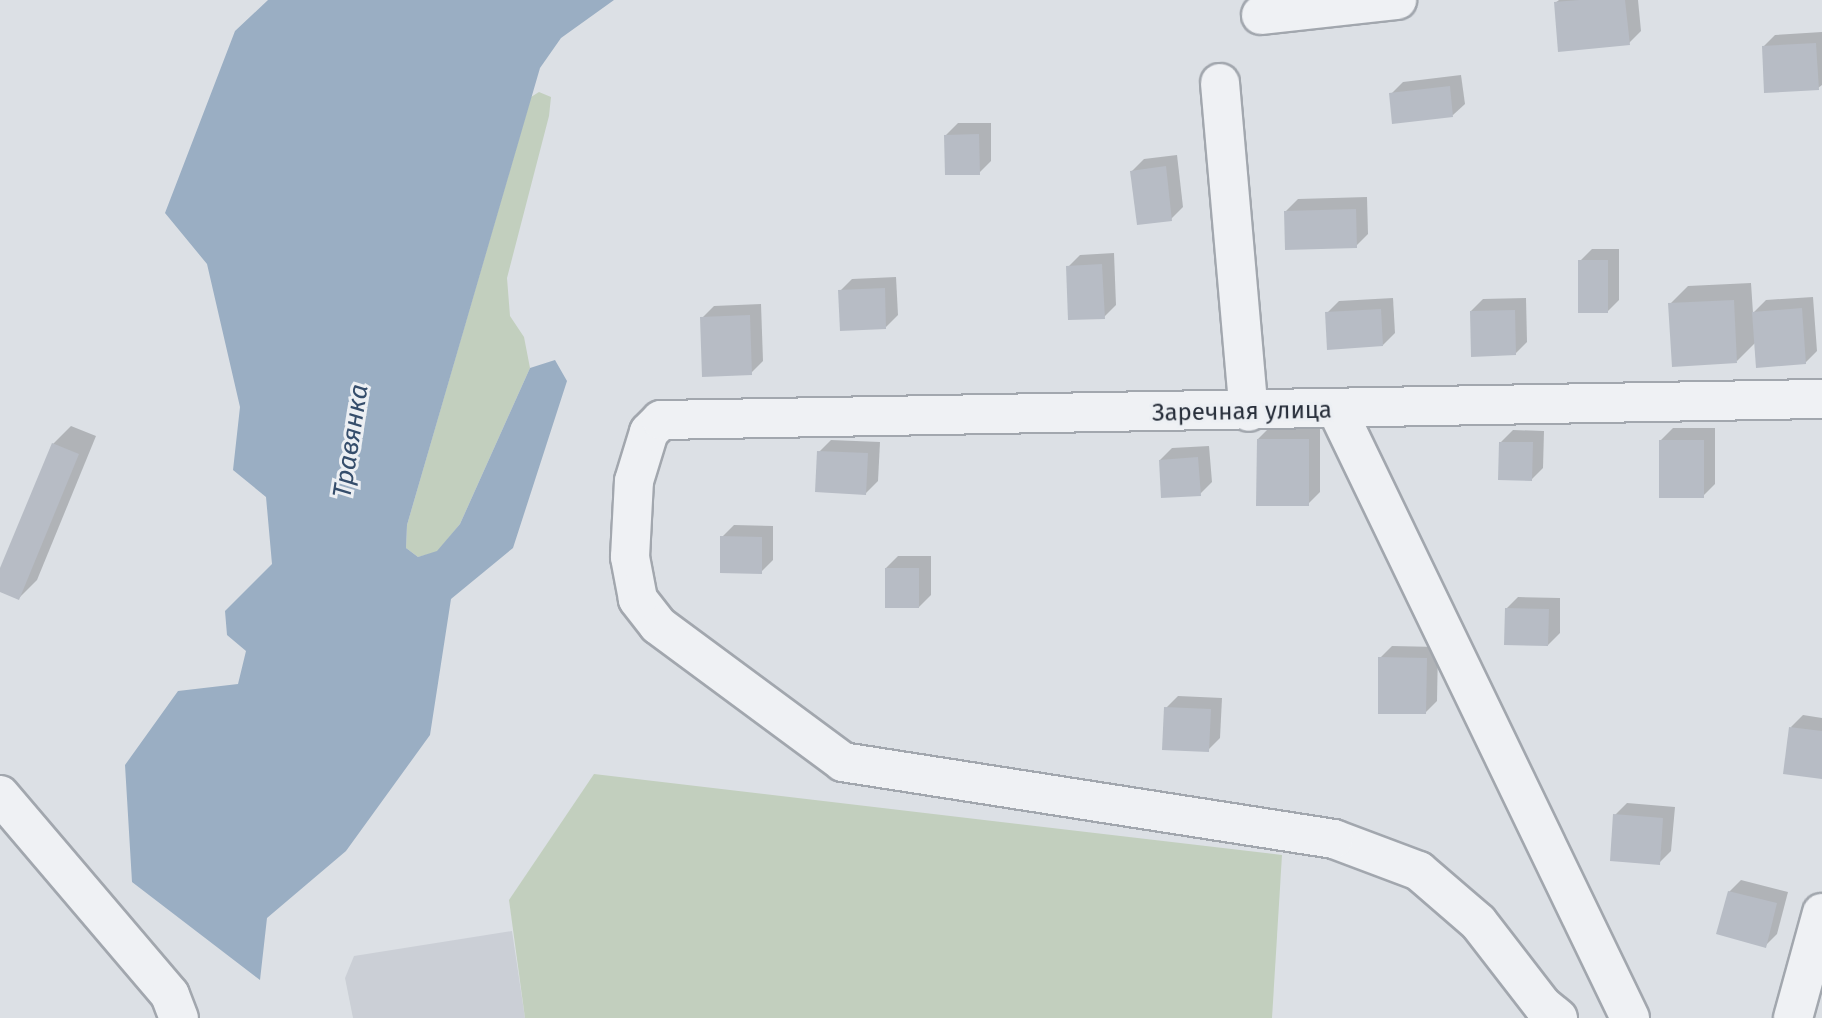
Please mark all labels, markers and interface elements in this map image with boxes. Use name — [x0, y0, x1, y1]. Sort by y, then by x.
water label: Травянка — [327, 382, 375, 500]
street label: Заречная улица — [1152, 396, 1332, 428]

